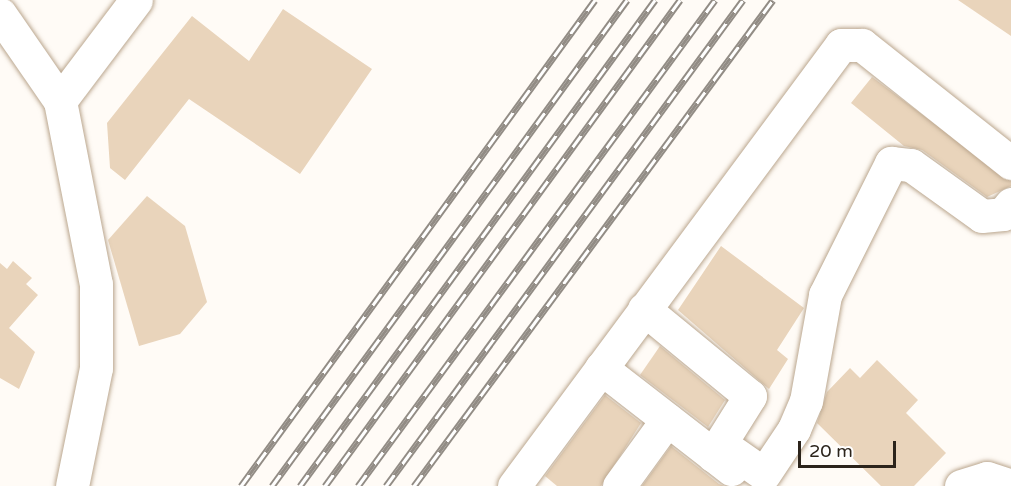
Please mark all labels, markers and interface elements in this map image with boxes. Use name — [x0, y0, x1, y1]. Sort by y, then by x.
scale bar — [801, 429, 898, 467]
text: 20 m — [809, 440, 853, 462]

